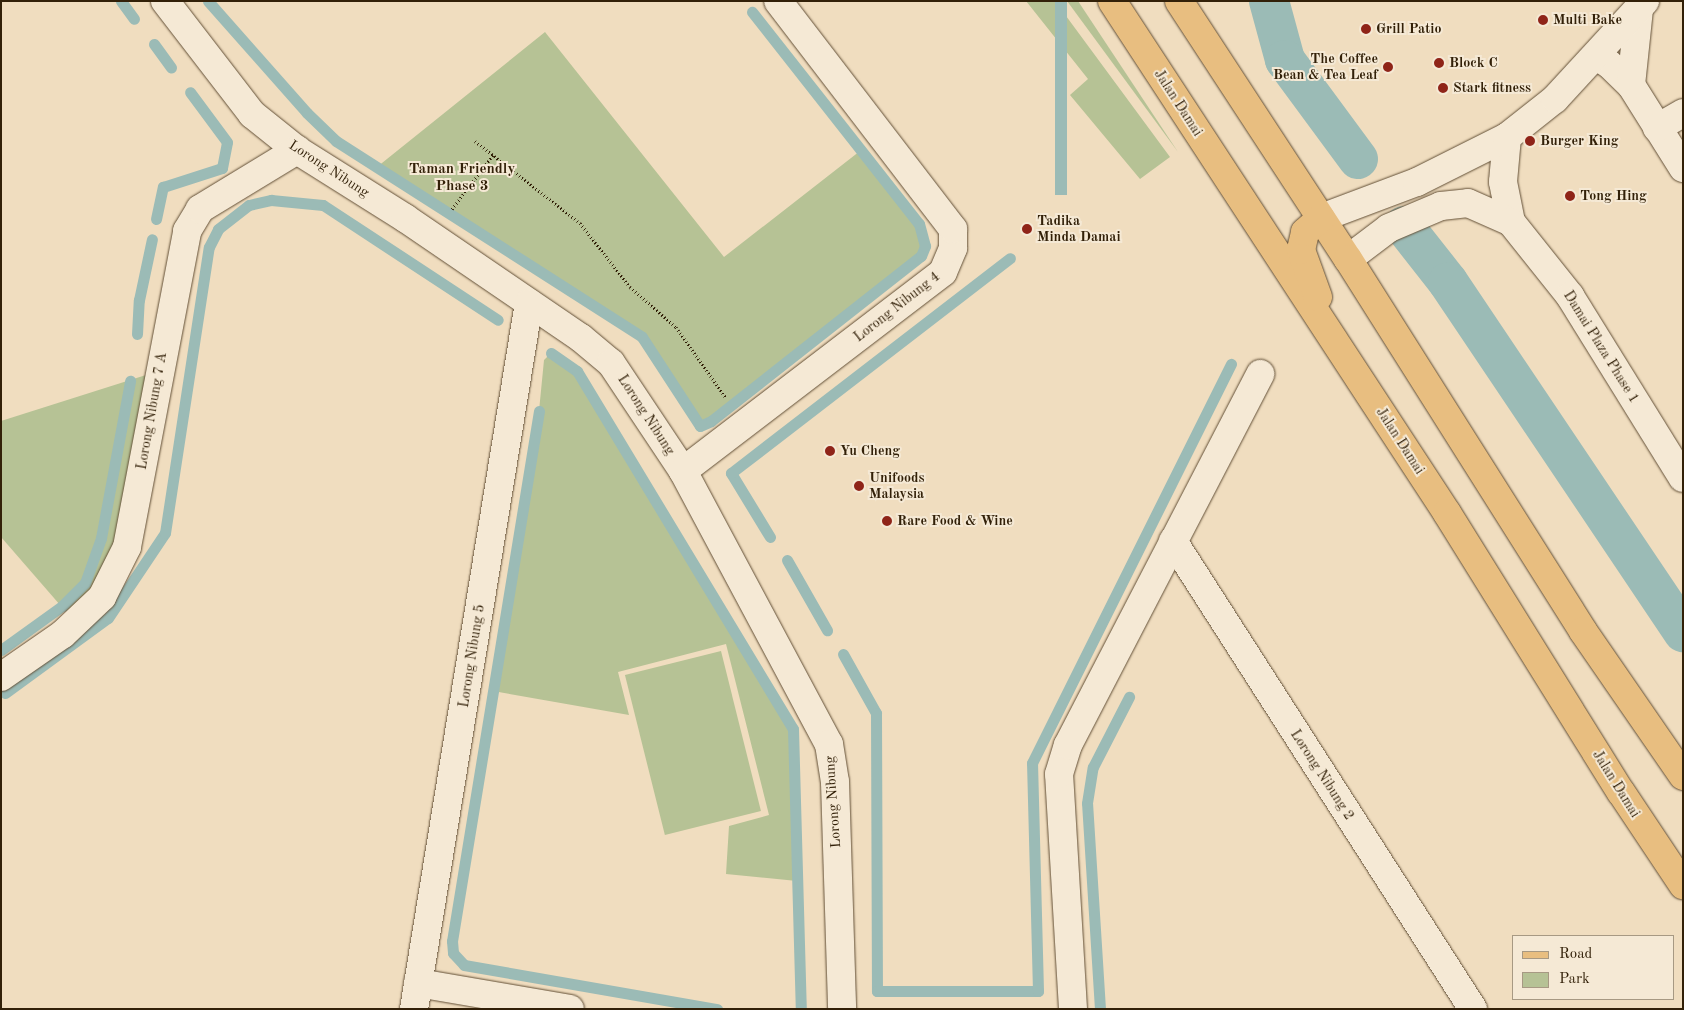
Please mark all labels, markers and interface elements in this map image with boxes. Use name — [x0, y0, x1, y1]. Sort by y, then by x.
place label: Multi Bake — [1553, 12, 1622, 28]
marker: Multi Bake — [1537, 14, 1549, 26]
place label: Grill Patio — [1376, 21, 1441, 37]
marker: Grill Patio — [1360, 23, 1372, 35]
place label: The Coffee Bean & Tea Leaf — [1273, 51, 1378, 84]
place label: Block C — [1449, 55, 1498, 71]
marker: Block C — [1433, 57, 1445, 69]
marker: The Coffee Bean & Tea Leaf — [1382, 61, 1394, 73]
street label: Jalan Damai — [1150, 66, 1206, 140]
place label: Stark fitness — [1453, 80, 1531, 96]
marker: Stark fitness — [1437, 82, 1449, 94]
place label: Burger King — [1540, 133, 1619, 149]
marker: Burger King — [1524, 135, 1536, 147]
street label: Lorong Nibung — [286, 137, 372, 201]
district label: Taman Friendly Phase 3 — [409, 160, 515, 195]
place label: Tong Hing — [1580, 188, 1647, 204]
marker: Tong Hing — [1564, 190, 1576, 202]
place label: Tadika Minda Damai — [1037, 213, 1121, 246]
marker: Tadika Minda Damai — [1021, 223, 1033, 235]
street label: Lorong Nibung 4 — [851, 268, 943, 346]
street label: Damai Plaza Phase 1 — [1560, 288, 1642, 406]
street label: Lorong Nibung 7 A — [133, 351, 171, 471]
street label: Lorong Nibung — [614, 372, 678, 458]
street label: Jalan Damai — [1372, 404, 1428, 478]
place label: Yu Cheng — [840, 443, 900, 459]
marker: Yu Cheng — [824, 445, 836, 457]
place label: Unifoods Malaysia — [869, 470, 925, 502]
marker: Unifoods Malaysia — [853, 480, 865, 492]
place label: Rare Food & Wine — [897, 513, 1013, 529]
marker: Rare Food & Wine — [881, 515, 893, 527]
street label: Lorong Nibung 5 — [456, 603, 488, 709]
street label: Lorong Nibung 2 — [1287, 727, 1357, 823]
street label: Jalan Damai — [1589, 747, 1643, 821]
street label: Lorong Nibung — [821, 755, 845, 849]
legend — [1512, 935, 1674, 1000]
text: Road — [1559, 947, 1592, 962]
text: Park — [1559, 972, 1590, 987]

